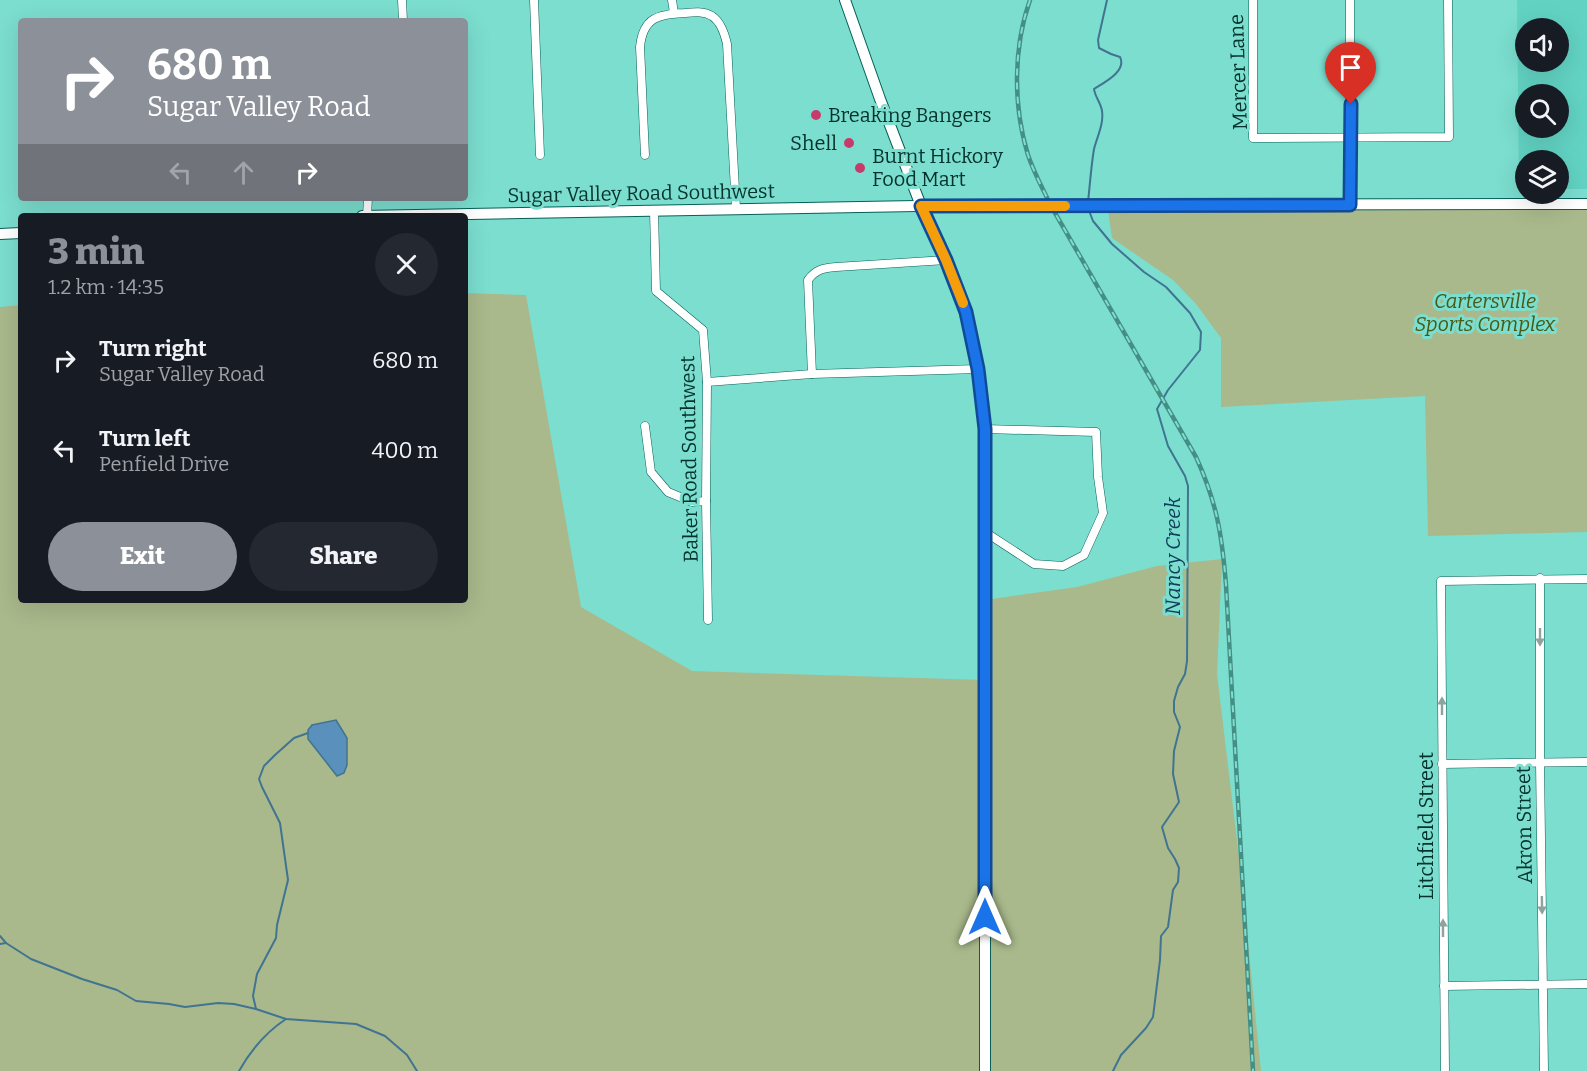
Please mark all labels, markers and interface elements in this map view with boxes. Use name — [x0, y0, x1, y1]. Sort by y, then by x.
street label: Mercer Lane — [1224, 14, 1252, 130]
map controls — [1515, 18, 1569, 204]
button: sound — [1515, 18, 1569, 72]
text: 680 m — [147, 40, 271, 90]
icon: right — [48, 42, 126, 120]
pin — [1325, 42, 1376, 104]
icon: arrive — [1334, 51, 1367, 84]
button: search — [1515, 84, 1569, 138]
text: Sugar Valley Road — [147, 91, 370, 123]
place label: Breaking Bangers — [828, 103, 992, 127]
marker: Breaking Bangers — [809, 108, 823, 122]
place label: Shell — [790, 131, 837, 155]
marker: Shell — [842, 136, 856, 150]
place label: Burnt Hickory Food Mart — [872, 144, 1003, 191]
button: layers — [1515, 150, 1569, 204]
icon: left — [164, 156, 197, 189]
icon: ahead — [227, 156, 260, 189]
icon: right — [290, 156, 323, 189]
marker: Burnt Hickory Food Mart — [853, 161, 867, 175]
street label: Sugar Valley Road Southwest — [507, 179, 775, 207]
text: 3 min — [48, 230, 144, 274]
button: close — [375, 233, 438, 296]
text: 1.2 km · 14:35 — [48, 275, 164, 299]
park label: Cartersville Sports Complex — [1415, 289, 1556, 336]
text: Turn right — [99, 335, 207, 362]
icon: right — [48, 344, 81, 377]
text: 680 m — [372, 347, 438, 374]
street label: Baker Road Southwest — [675, 355, 703, 563]
text: Sugar Valley Road — [99, 362, 265, 386]
text: Turn left — [99, 425, 191, 452]
icon: left — [48, 434, 81, 467]
text: 400 m — [372, 437, 438, 464]
text: Penfield Drive — [99, 452, 229, 476]
water label: Nancy Creek — [1160, 496, 1186, 615]
button: Exit — [48, 522, 237, 591]
button: Share — [249, 522, 438, 591]
one-way arrow — [1535, 627, 1545, 646]
one-way arrow — [1437, 696, 1447, 715]
street label: Litchfield Street — [1414, 752, 1438, 900]
street label: Akron Street — [1511, 766, 1537, 884]
position arrow — [953, 885, 1017, 949]
one-way arrow — [1537, 895, 1547, 914]
one-way arrow — [1438, 918, 1448, 937]

